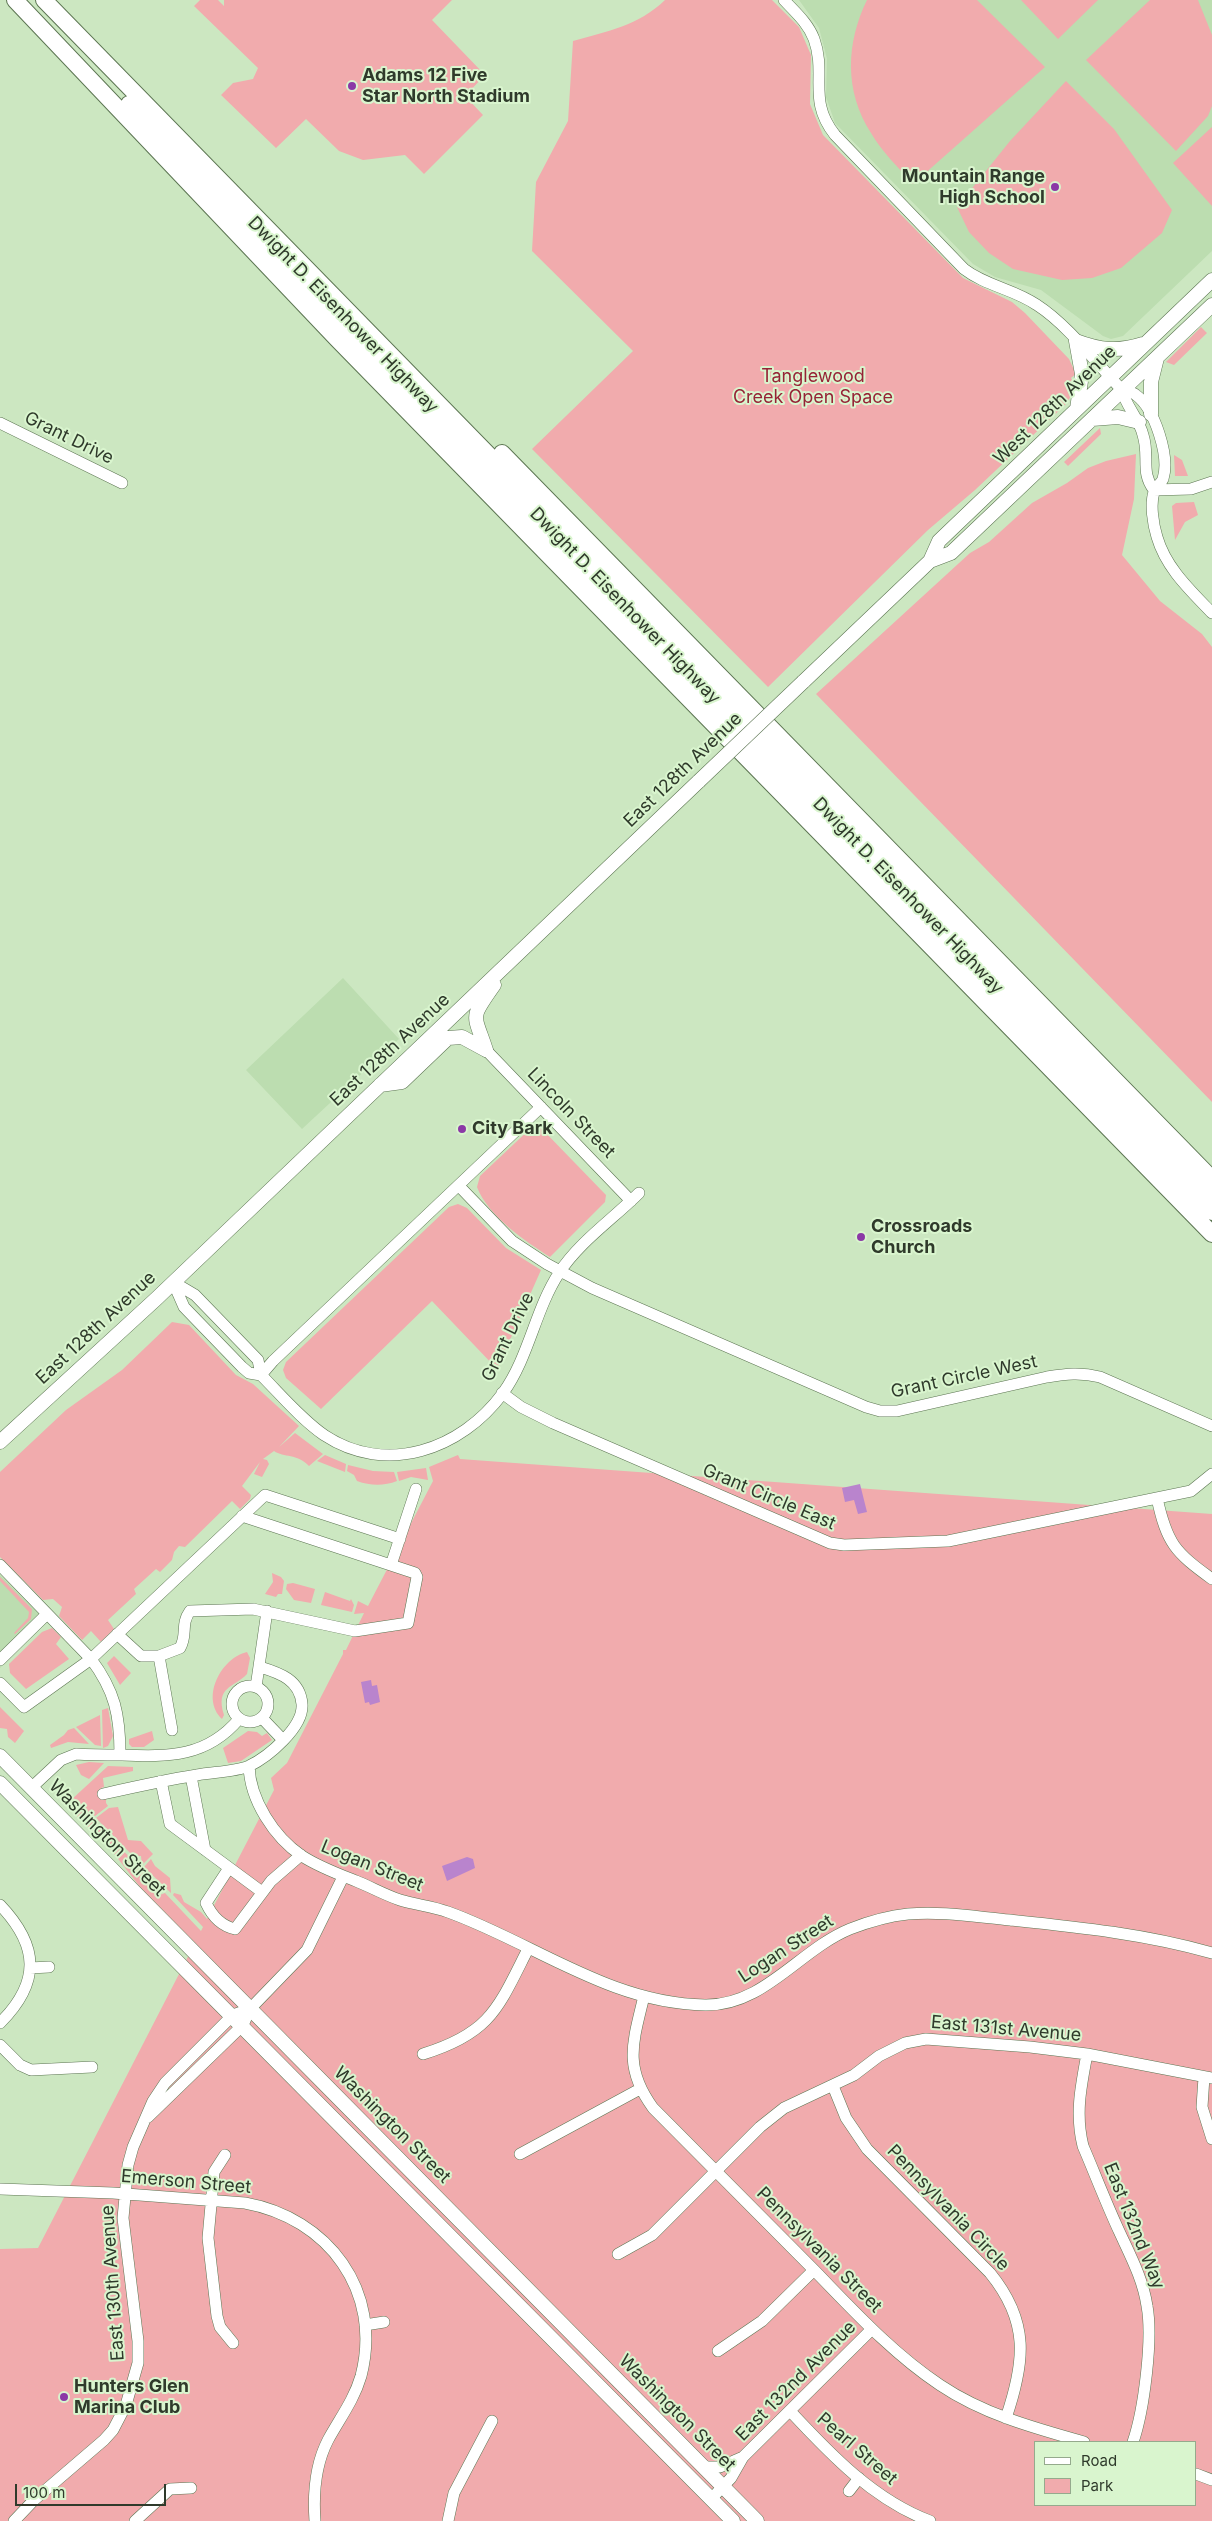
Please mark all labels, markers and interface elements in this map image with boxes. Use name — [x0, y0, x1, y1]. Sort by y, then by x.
place label: Adams 12 Five Star North Stadium — [362, 65, 530, 108]
marker: Adams 12 Five Star North Stadium — [346, 80, 358, 92]
place label: Mountain Range High School — [902, 166, 1045, 208]
marker: Mountain Range High School — [1049, 181, 1061, 193]
street label: Dwight D. Eisenhower Highway — [243, 212, 443, 418]
street label: West 128th Avenue — [989, 341, 1121, 469]
park label: Tanglewood Creek Open Space — [733, 366, 893, 408]
street label: Grant Drive — [21, 407, 117, 469]
street label: Dwight D. Eisenhower Highway — [525, 503, 725, 709]
street label: East 128th Avenue — [620, 708, 746, 832]
street label: Dwight D. Eisenhower Highway — [808, 793, 1008, 999]
street label: East 128th Avenue — [326, 989, 454, 1111]
street label: Lincoln Street — [523, 1063, 619, 1163]
place label: City Bark — [472, 1118, 553, 1140]
marker: City Bark — [456, 1123, 468, 1135]
place label: Crossroads Church — [871, 1216, 972, 1258]
marker: Crossroads Church — [855, 1231, 867, 1243]
street label: East 128th Avenue — [32, 1267, 160, 1389]
street label: Grant Drive — [477, 1289, 539, 1385]
street label: Grant Circle West — [889, 1351, 1039, 1403]
street label: Grant Circle East — [699, 1459, 839, 1535]
street label: Washington Street — [44, 1775, 170, 1901]
street label: Logan Street — [318, 1836, 426, 1896]
street label: Logan Street — [735, 1910, 837, 1988]
street label: East 131st Avenue — [930, 2012, 1082, 2046]
street label: Washington Street — [329, 2062, 455, 2188]
street label: Pennsylvania Circle — [882, 2141, 1014, 2275]
street label: East 132nd Way — [1099, 2160, 1169, 2292]
street label: Emerson Street — [120, 2166, 252, 2198]
street label: Pennsylvania Street — [752, 2183, 886, 2317]
street label: East 130th Avenue — [97, 2204, 129, 2362]
street label: East 132nd Avenue — [732, 2317, 860, 2445]
street label: Washington Street — [614, 2350, 740, 2476]
place label: Hunters Glen Marina Club — [74, 2376, 189, 2418]
marker: Hunters Glen Marina Club — [58, 2391, 70, 2403]
street label: Pearl Street — [812, 2408, 902, 2490]
legend — [1034, 2441, 1197, 2506]
text: Road — [1081, 2451, 1117, 2470]
scale bar — [18, 2474, 169, 2506]
text: Park — [1081, 2476, 1113, 2495]
text: 100 m — [23, 2483, 65, 2502]

